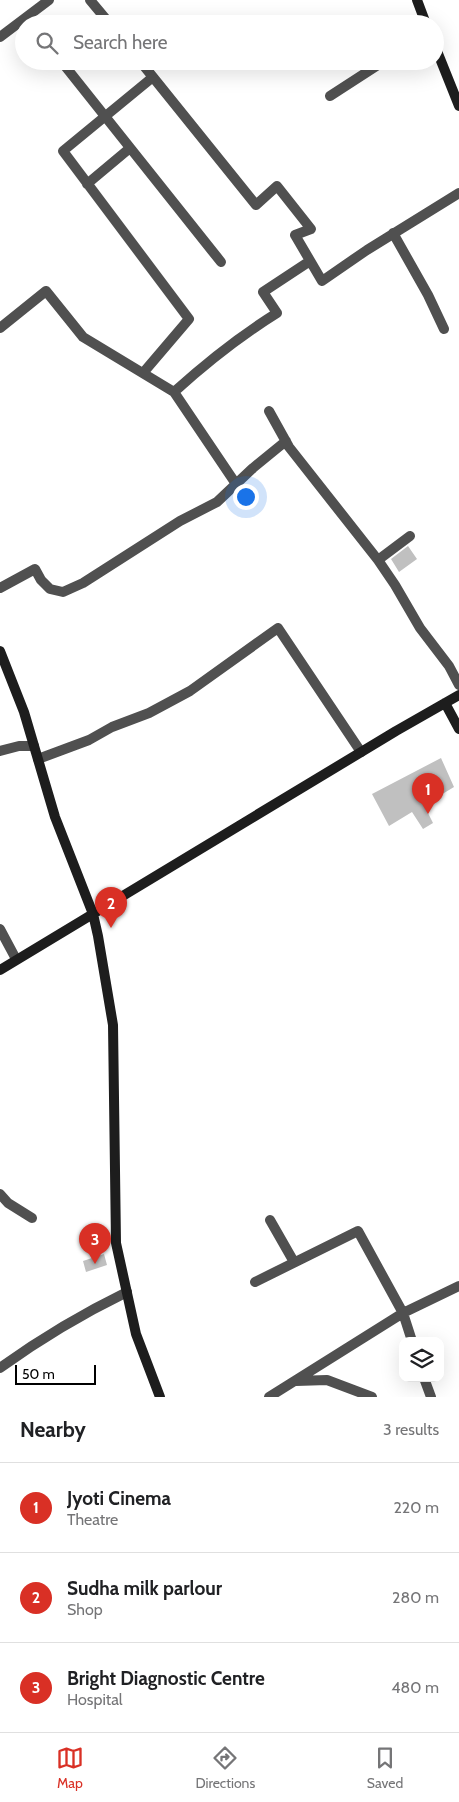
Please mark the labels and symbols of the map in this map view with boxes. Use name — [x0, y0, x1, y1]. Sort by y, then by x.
your location — [233, 484, 259, 510]
pin: 1 — [412, 773, 444, 814]
pin: 2 — [95, 887, 127, 928]
pin: 3 — [79, 1223, 111, 1264]
scale bar — [15, 1362, 96, 1385]

